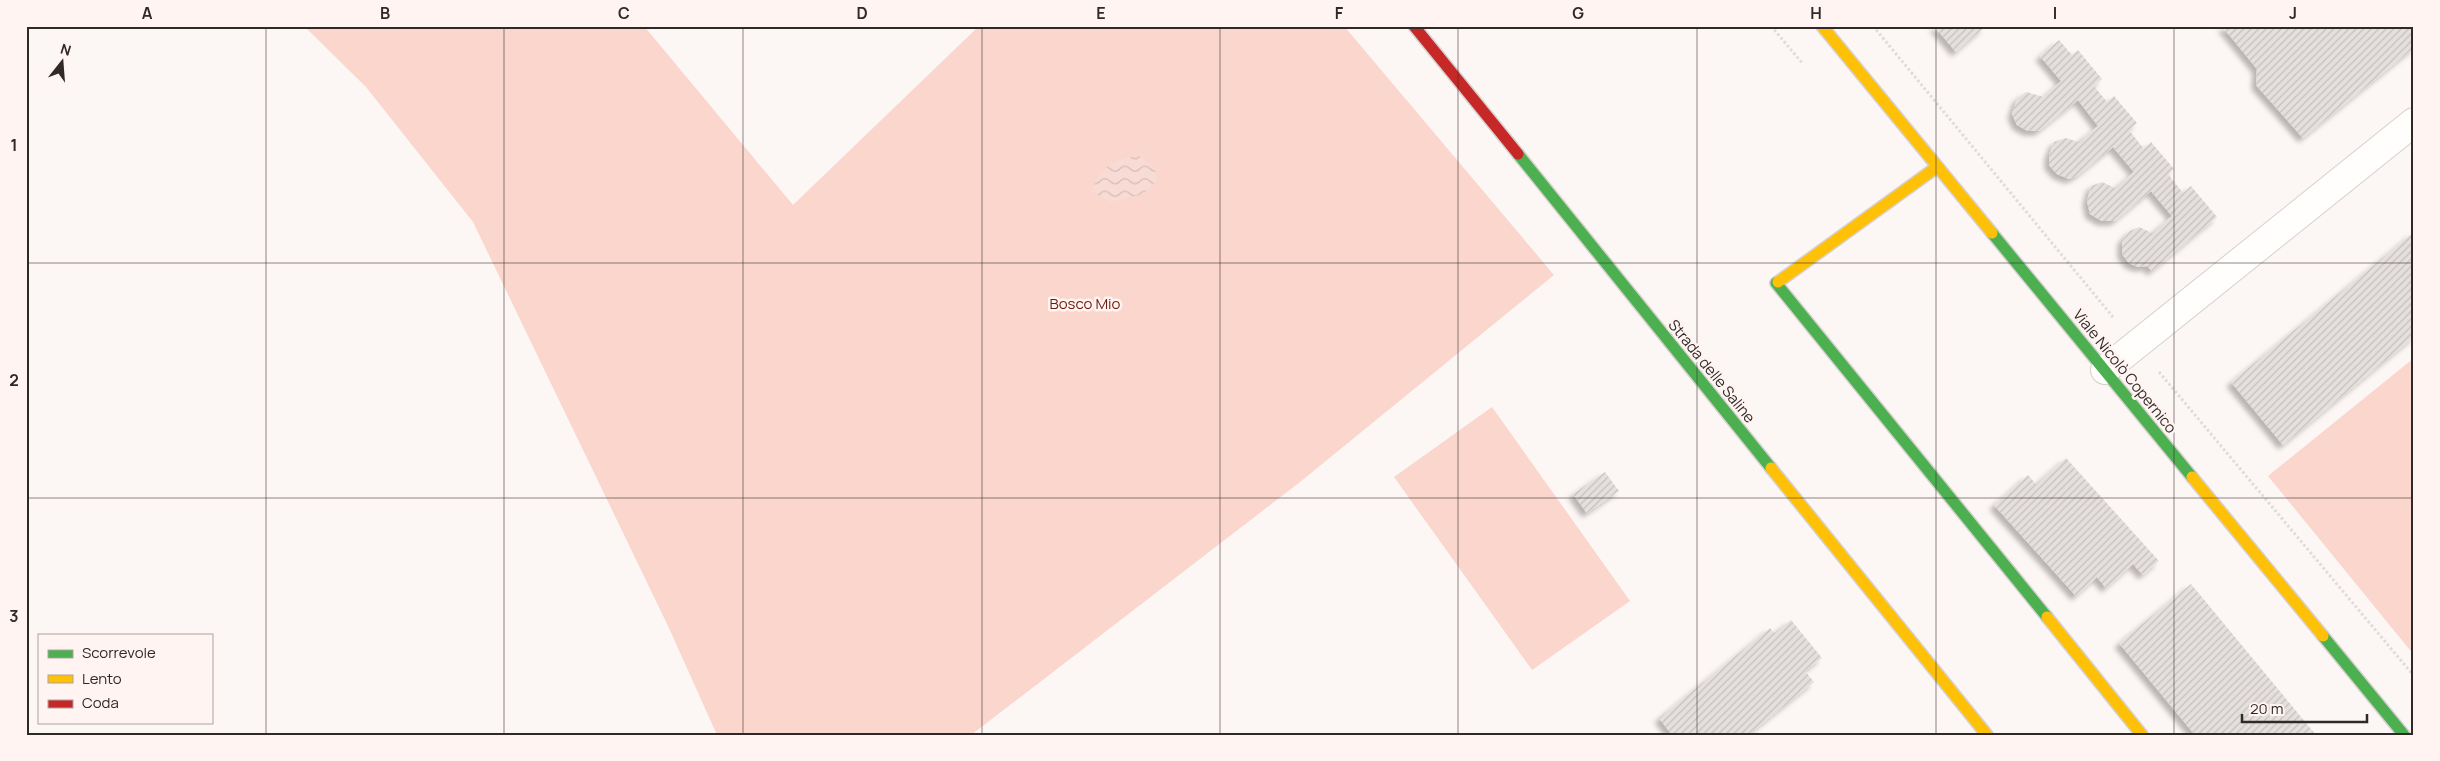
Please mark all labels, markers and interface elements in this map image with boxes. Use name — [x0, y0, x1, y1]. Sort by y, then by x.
text: A — [142, 2, 153, 24]
text: B — [380, 2, 390, 24]
text: C — [618, 2, 630, 24]
text: D — [856, 2, 868, 24]
text: E — [1096, 2, 1106, 24]
text: F — [1335, 2, 1344, 24]
text: G — [1572, 2, 1584, 24]
text: H — [1810, 2, 1822, 24]
text: I — [2053, 2, 2057, 24]
text: J — [2289, 2, 2297, 24]
north arrow — [38, 38, 88, 88]
text: N — [58, 39, 74, 60]
text: 1 — [10, 134, 18, 156]
park label: Bosco Mio — [1050, 293, 1121, 314]
street label: Viale Nicolò Copernico — [2068, 305, 2182, 438]
street label: Strada delle Saline — [1664, 315, 1760, 427]
text: 2 — [9, 369, 19, 391]
text: 3 — [9, 605, 19, 627]
legend — [38, 634, 212, 724]
text: Scorrevole — [82, 642, 156, 663]
text: Lento — [82, 668, 122, 689]
scale bar — [2242, 691, 2368, 723]
text: Coda — [82, 692, 119, 713]
text: 20 m — [2250, 698, 2283, 719]

